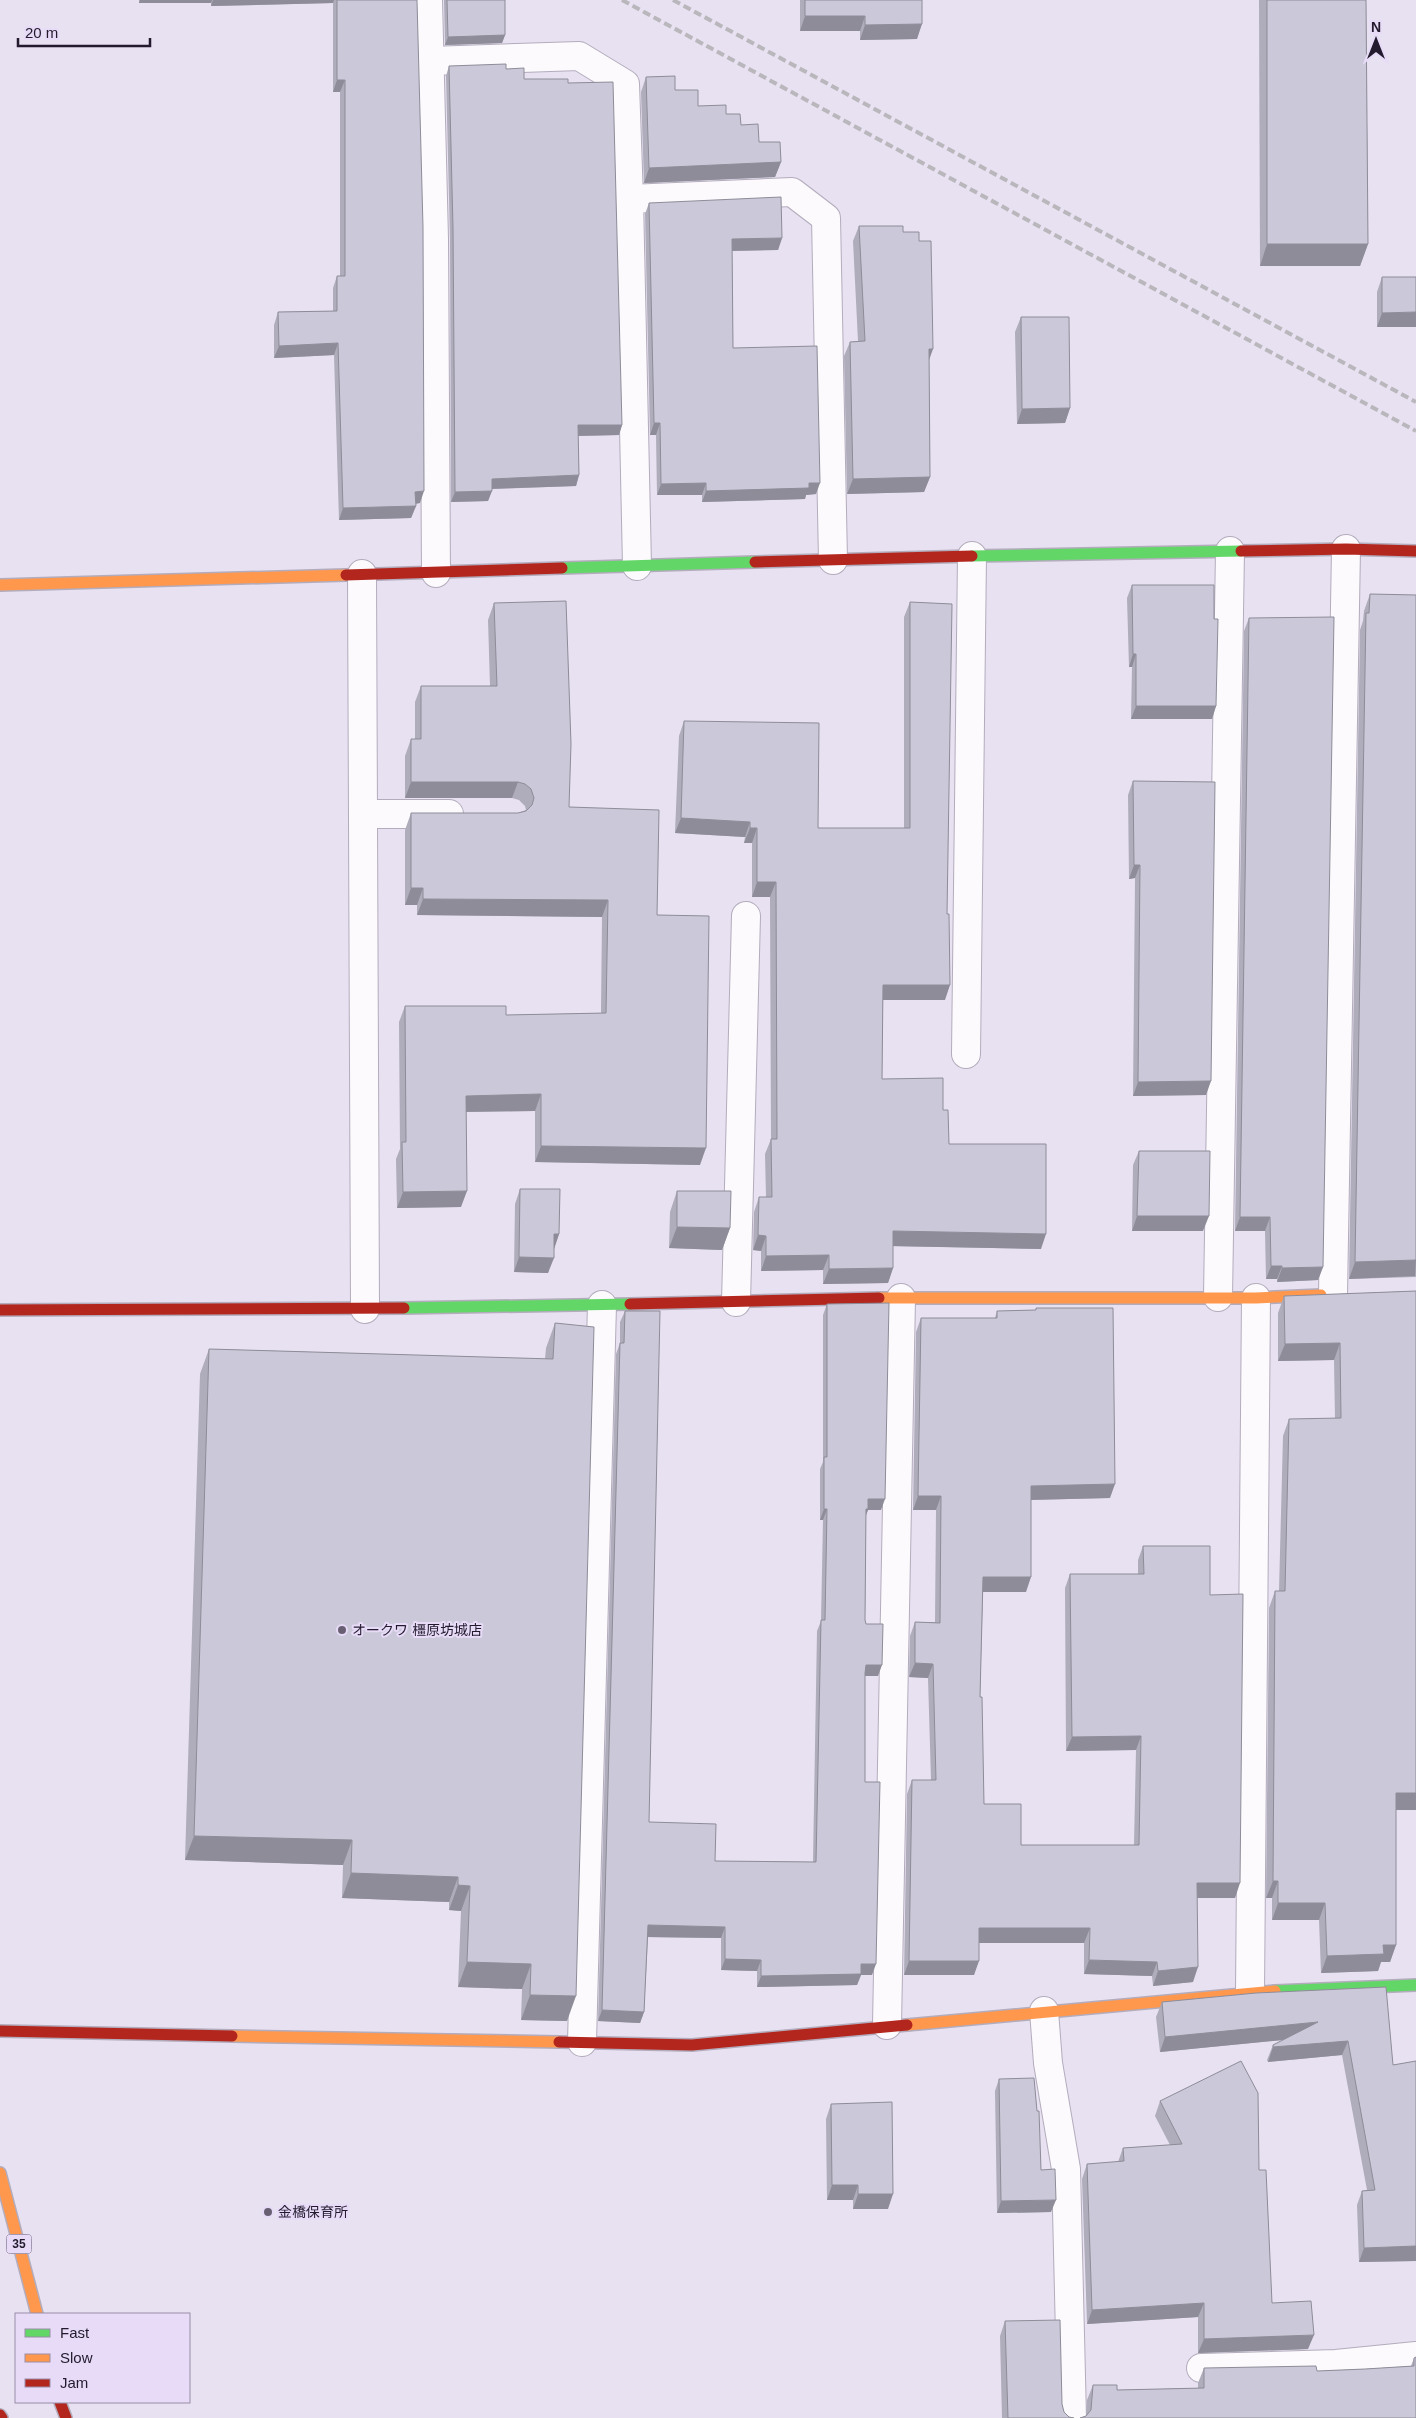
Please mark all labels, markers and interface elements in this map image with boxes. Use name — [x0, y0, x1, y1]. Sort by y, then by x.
scale bar — [18, 15, 150, 47]
north arrow — [1351, 15, 1401, 65]
text: N — [1371, 19, 1381, 35]
text: 20 m — [25, 24, 58, 41]
place label: オークワ 橿原坊城店 — [352, 1622, 482, 1638]
marker: オークワ 橿原坊城店 — [336, 1624, 348, 1636]
place label: 金橋保育所 — [278, 2204, 348, 2220]
marker: 金橋保育所 — [262, 2206, 274, 2218]
road number: 35 — [6, 2234, 32, 2254]
legend — [15, 2313, 190, 2403]
text: Fast — [60, 2324, 90, 2341]
text: Slow — [60, 2349, 93, 2366]
text: Jam — [60, 2374, 88, 2391]

